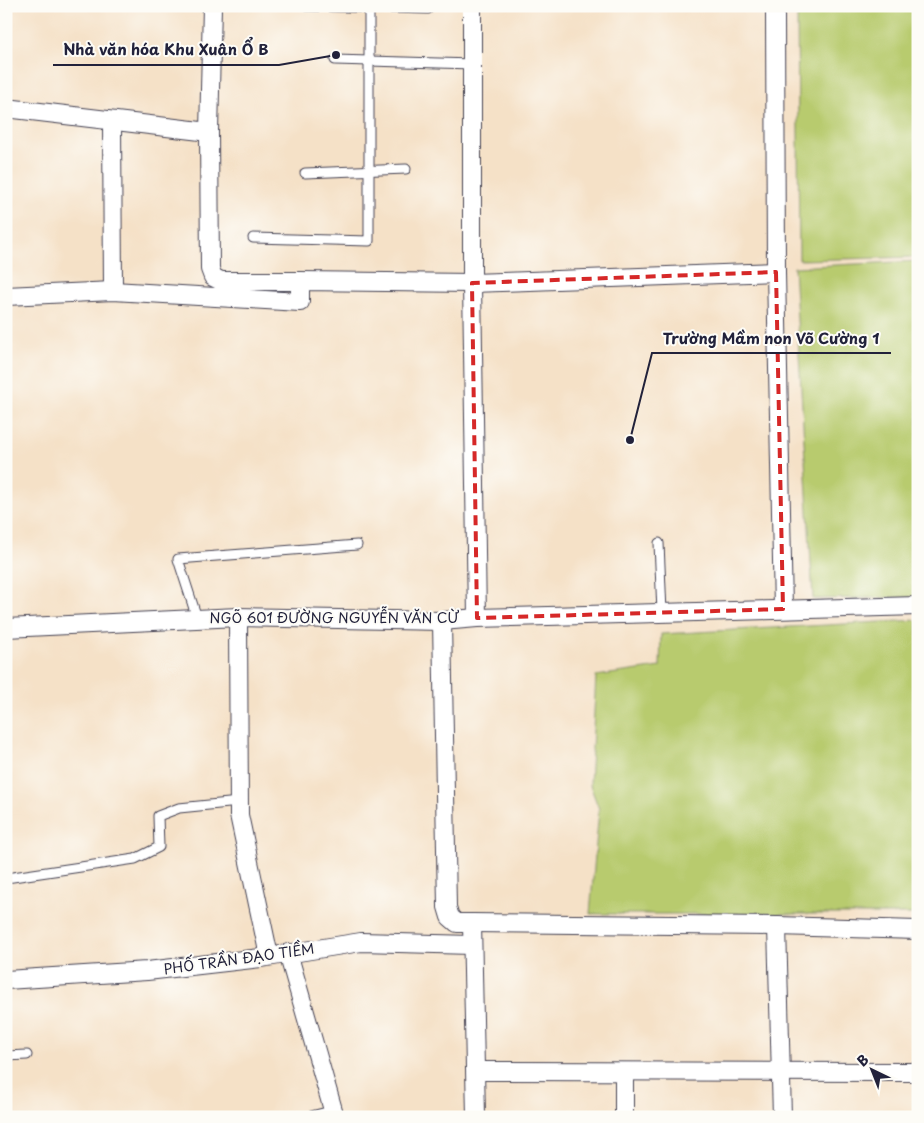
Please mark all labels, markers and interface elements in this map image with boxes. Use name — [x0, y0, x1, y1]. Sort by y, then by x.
callout: Nhà văn hóa Khu Xuân Ổ B — [53, 35, 279, 65]
text: Nhà văn hóa Khu Xuân Ổ B — [63, 36, 269, 60]
callout: Trường Mầm non Võ Cường 1 — [652, 323, 891, 353]
text: Trường Mầm non Võ Cường 1 — [663, 326, 879, 349]
street label: NGÕ 601 ĐƯỜNG NGUYỄN VĂN CỪ — [210, 606, 459, 628]
street label: PHỐ TRẦN ĐẠO TIỀM — [162, 937, 316, 979]
north arrow — [846, 1046, 896, 1096]
text: B — [852, 1049, 873, 1071]

